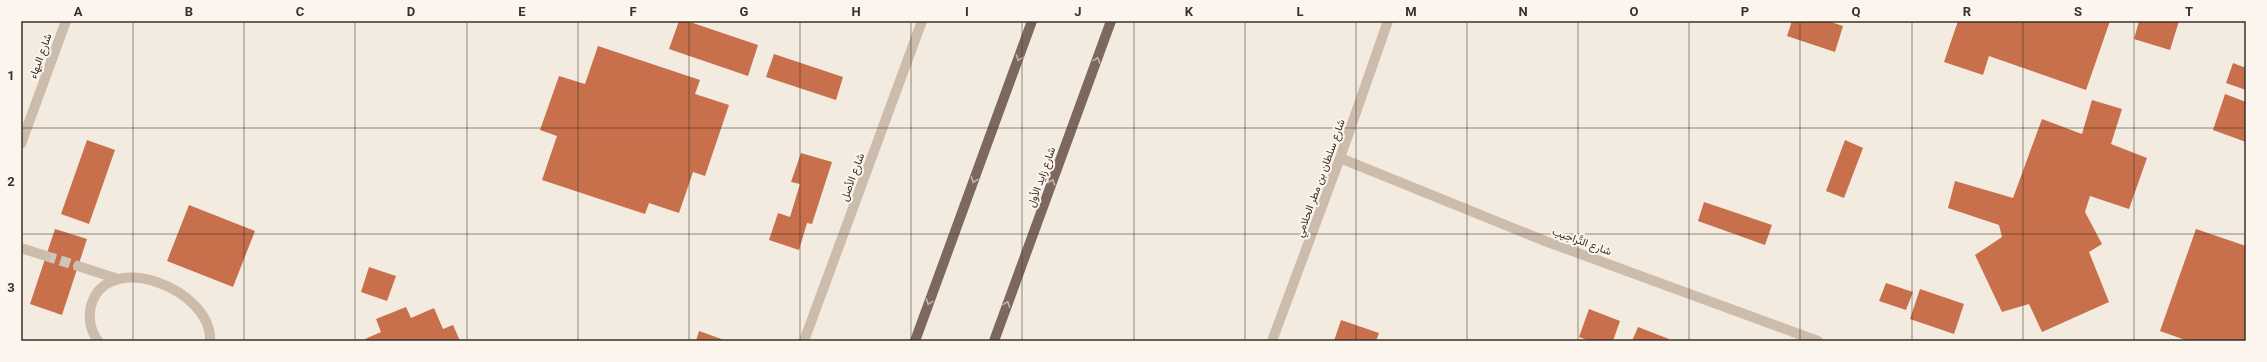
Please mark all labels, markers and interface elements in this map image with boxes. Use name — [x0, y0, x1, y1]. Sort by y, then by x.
text: A — [74, 4, 83, 19]
text: B — [185, 4, 193, 19]
text: C — [296, 4, 305, 19]
text: D — [407, 4, 415, 19]
text: E — [518, 4, 526, 19]
text: F — [629, 4, 637, 19]
text: G — [740, 4, 749, 19]
text: H — [851, 4, 861, 19]
text: I — [965, 4, 969, 19]
text: J — [1074, 4, 1082, 19]
text: K — [1185, 4, 1194, 19]
text: L — [1296, 4, 1304, 19]
text: M — [1405, 4, 1417, 19]
text: N — [1518, 4, 1528, 19]
text: O — [1630, 4, 1639, 19]
text: P — [1741, 4, 1749, 19]
text: Q — [1852, 4, 1861, 19]
text: R — [1963, 4, 1972, 19]
text: S — [2074, 4, 2082, 19]
text: T — [2185, 4, 2193, 19]
street label: شارع البهاء — [26, 31, 56, 81]
one-way arrow — [1015, 54, 1023, 61]
one-way arrow — [1092, 57, 1101, 64]
text: 1 — [7, 68, 15, 83]
street label: شارع سلطان بن مطر الحلامي — [1293, 117, 1351, 240]
street label: شارع زايد الأول — [1025, 145, 1059, 209]
street label: شارع الأصل — [838, 151, 868, 203]
text: 2 — [7, 174, 15, 189]
one-way arrow — [970, 176, 979, 183]
one-way arrow — [1048, 179, 1056, 186]
street label: شارع التَّراحِيب — [1550, 224, 1614, 259]
text: 3 — [7, 280, 15, 295]
one-way arrow — [926, 298, 934, 305]
one-way arrow — [1003, 301, 1011, 308]

